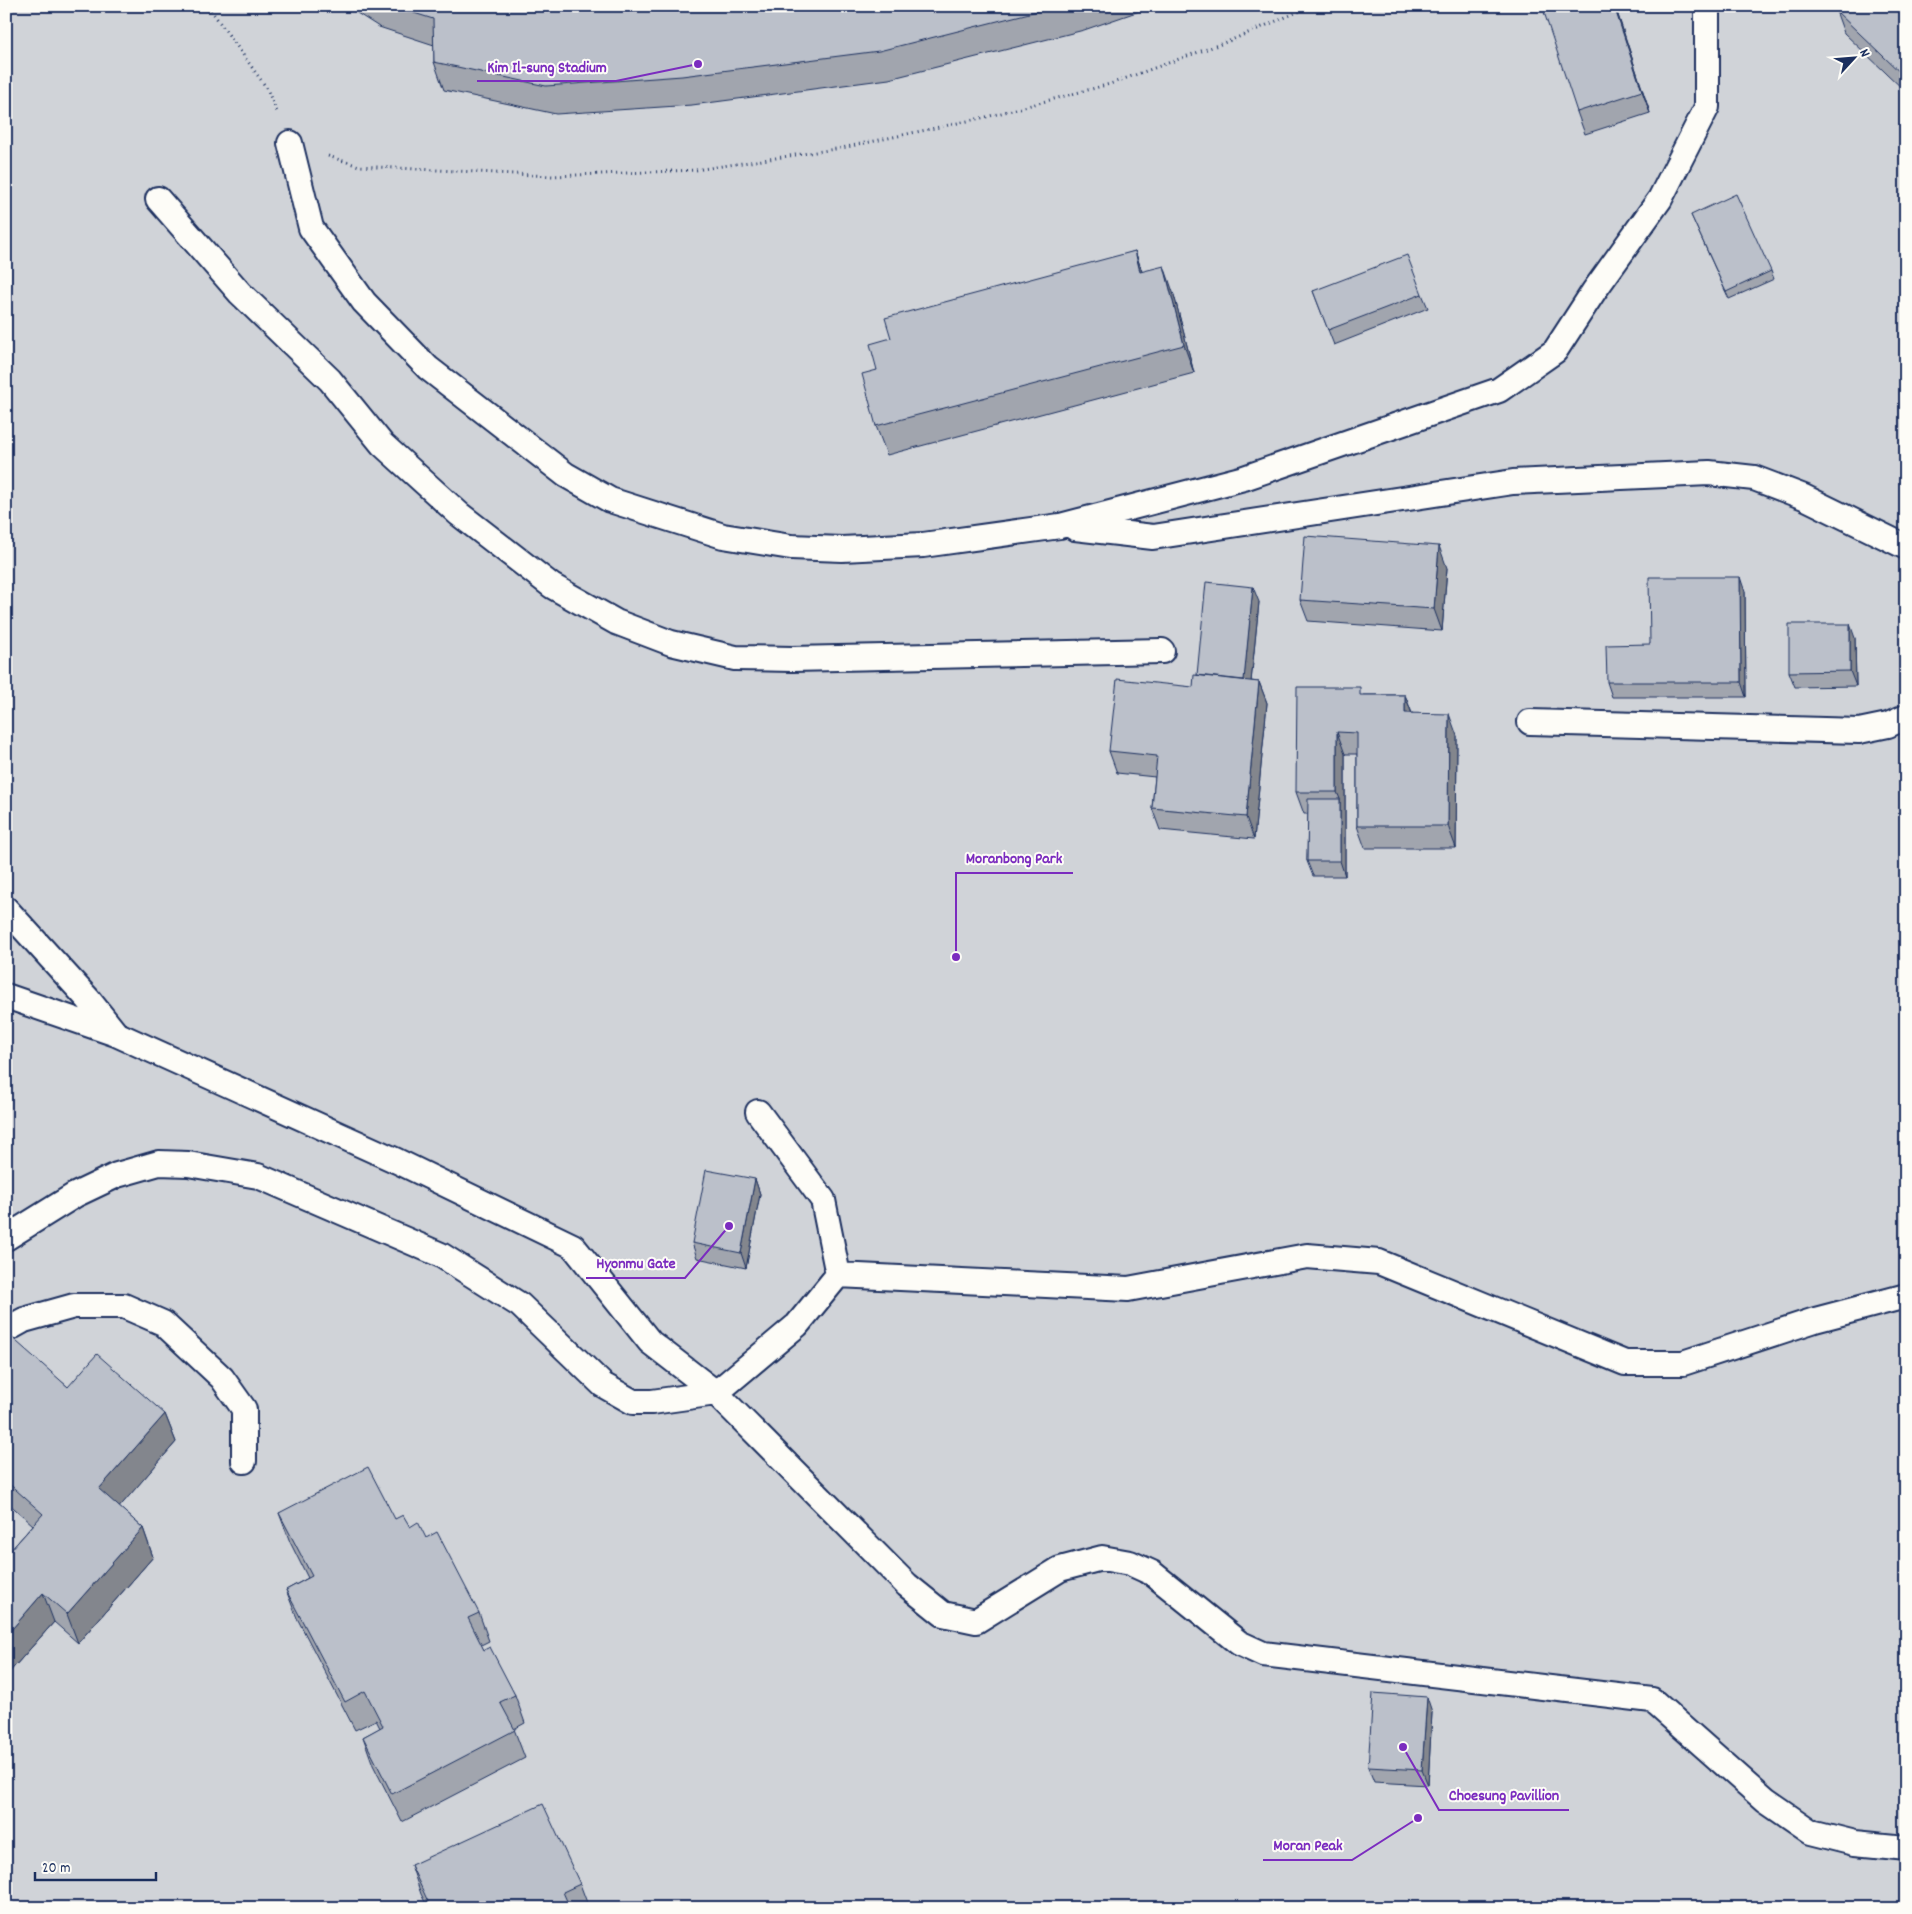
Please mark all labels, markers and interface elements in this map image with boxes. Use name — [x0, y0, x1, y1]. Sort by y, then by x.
north arrow — [1830, 32, 1880, 82]
text: N — [1853, 46, 1874, 61]
callout: Kim Il-sung Stadium — [477, 50, 616, 81]
text: Kim Il-sung Stadium — [487, 57, 607, 80]
callout: Moranbong Park — [956, 842, 1073, 873]
text: Moranbong Park — [966, 848, 1063, 871]
callout: Hyonmu Gate — [586, 1247, 685, 1278]
text: Hyonmu Gate — [596, 1253, 676, 1276]
callout: Choesung Pavillion — [1439, 1779, 1569, 1810]
text: Choesung Pavillion — [1449, 1785, 1559, 1808]
callout: Moran Peak — [1263, 1829, 1352, 1860]
text: Moran Peak — [1273, 1835, 1343, 1858]
scale bar — [35, 1849, 156, 1881]
text: 20 m — [42, 1858, 70, 1880]

